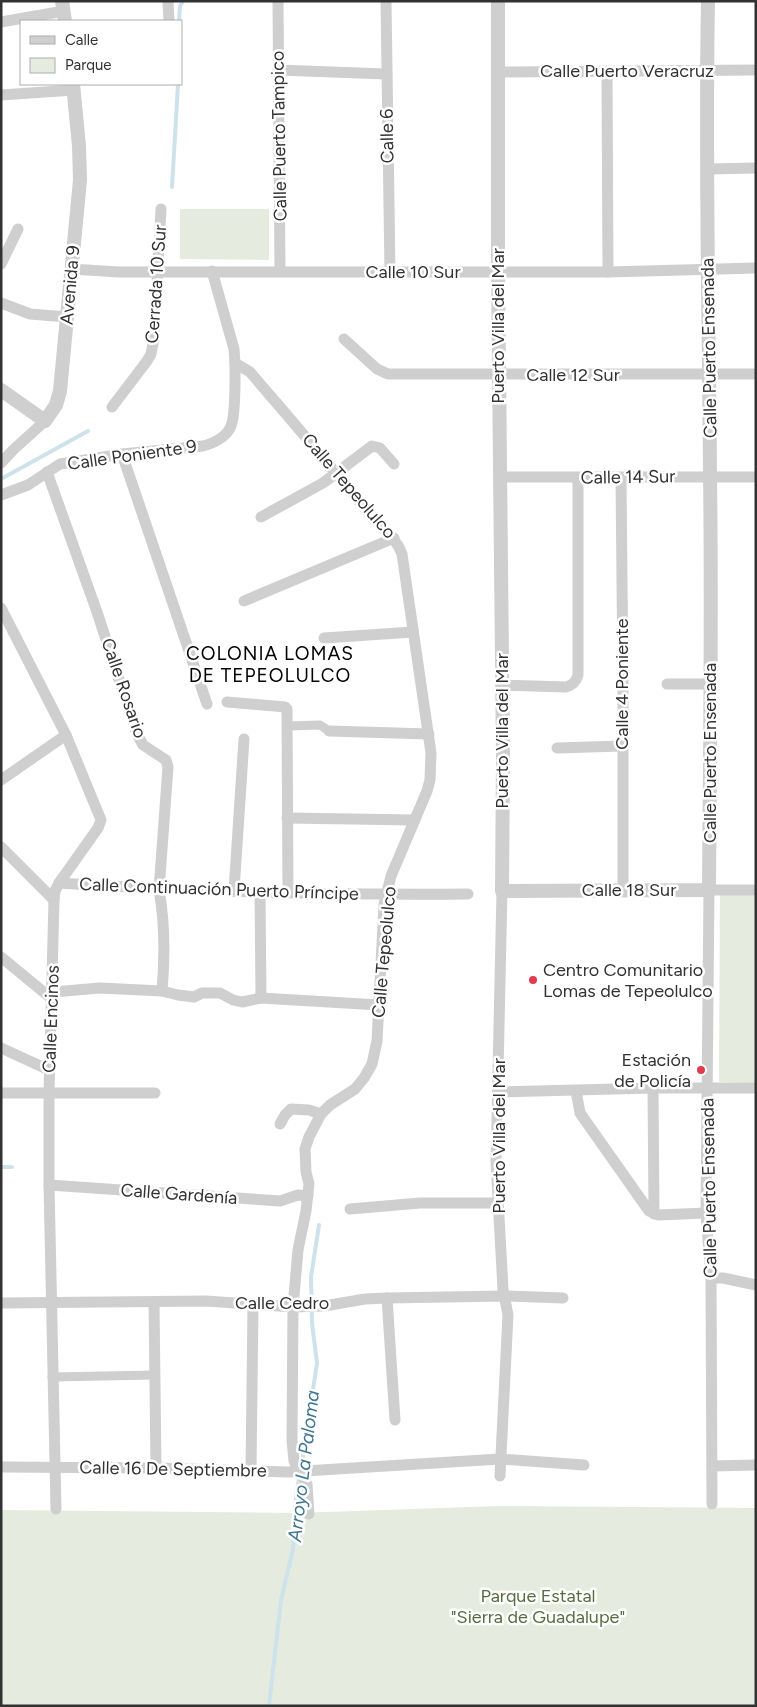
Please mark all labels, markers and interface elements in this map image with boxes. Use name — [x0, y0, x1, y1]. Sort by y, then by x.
legend — [20, 20, 182, 85]
text: Calle — [65, 31, 98, 49]
street label: Calle Puerto Tampico — [267, 51, 291, 221]
text: Parque — [65, 56, 112, 74]
street label: Calle Puerto Veracruz — [540, 60, 714, 82]
street label: Calle 6 — [376, 109, 398, 163]
street label: Cerrada 10 Sur — [141, 224, 171, 344]
street label: Avenida 9 — [56, 244, 84, 326]
street label: Puerto Villa del Mar — [487, 248, 509, 404]
street label: Calle Puerto Ensenada — [696, 258, 722, 438]
street label: Calle 10 Sur — [366, 261, 460, 283]
street label: Calle 12 Sur — [526, 364, 620, 386]
street label: Calle Tepeolulco — [297, 429, 401, 543]
street label: Calle Poniente 9 — [66, 435, 198, 475]
street label: Calle 14 Sur — [581, 465, 675, 489]
street label: Calle 4 Poniente — [611, 618, 633, 750]
street label: Calle Rosario — [97, 635, 151, 741]
district label: COLONIA LOMAS DE TEPEOLULCO — [186, 642, 354, 687]
street label: Puerto Villa del Mar — [491, 653, 513, 809]
street label: Calle Puerto Ensenada — [699, 663, 721, 843]
street label: Calle Continuación Puerto Príncipe — [79, 873, 359, 905]
street label: Calle 18 Sur — [582, 879, 676, 901]
street label: Calle Tepeolulco — [367, 885, 401, 1019]
place label: Centro Comunitario Lomas de Tepeolulco — [543, 959, 713, 1002]
street label: Calle Encinos — [38, 965, 64, 1073]
marker: Centro Comunitario Lomas de Tepeolulco — [527, 974, 539, 986]
place label: Estación de Policía — [614, 1049, 691, 1092]
street label: Puerto Villa del Mar — [488, 1058, 510, 1214]
marker: Estación de Policía — [695, 1064, 707, 1076]
street label: Calle Puerto Ensenada — [696, 1098, 722, 1278]
street label: Calle Gardenía — [120, 1179, 238, 1209]
street label: Calle Cedro — [235, 1292, 329, 1314]
water label: Arroyo La Paloma — [283, 1389, 324, 1544]
street label: Calle 16 De Septiembre — [79, 1456, 267, 1482]
park label: Parque Estatal "Sierra de Guadalupe" — [451, 1585, 625, 1628]

